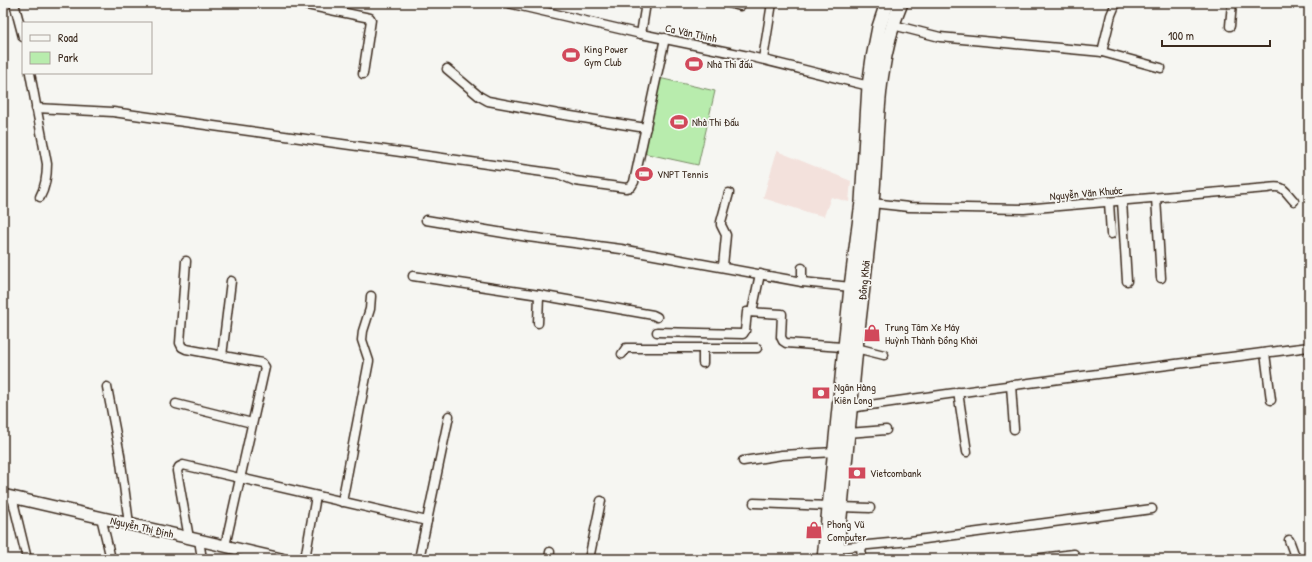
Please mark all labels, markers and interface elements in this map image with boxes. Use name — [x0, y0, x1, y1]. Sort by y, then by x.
street label: Ca Văn Thỉnh — [664, 21, 719, 45]
legend — [22, 22, 152, 74]
scale bar — [1162, 22, 1270, 48]
text: 100 m — [1168, 27, 1194, 44]
text: Road — [58, 29, 78, 46]
place label: King Power Gym Club — [584, 42, 629, 69]
sports icon: King Power Gym Club — [561, 45, 581, 65]
text: Park — [58, 49, 78, 66]
sports icon: Nhà Thi đấu — [684, 54, 704, 74]
place label: Nhà Thi đấu — [707, 57, 753, 71]
sports icon: Nhà Thi Đấu — [669, 112, 689, 132]
place label: Nhà Thi Đấu — [692, 115, 739, 129]
sports icon: VNPT Tennis — [634, 164, 654, 184]
place label: VNPT Tennis — [657, 167, 708, 181]
street label: Nguyễn Văn Khước — [1049, 183, 1124, 203]
street label: Đồng Khởi — [855, 259, 873, 301]
place label: Trung Tâm Xe Máy Huỳnh Thành Đồng Khởi — [885, 320, 978, 347]
shop icon: Trung Tâm Xe Máy Huỳnh Thành Đồng Khởi — [862, 323, 882, 343]
place label: Ngân Hàng Kiên Long — [834, 380, 876, 407]
bank icon: Ngân Hàng Kiên Long — [811, 383, 831, 403]
bank icon: Vietcombank — [847, 463, 867, 483]
place label: Vietcombank — [870, 466, 922, 480]
street label: Nguyễn Thị Định — [109, 513, 175, 541]
place label: Phong Vũ Computer — [827, 517, 867, 544]
shop icon: Phong Vũ Computer — [804, 520, 824, 540]

